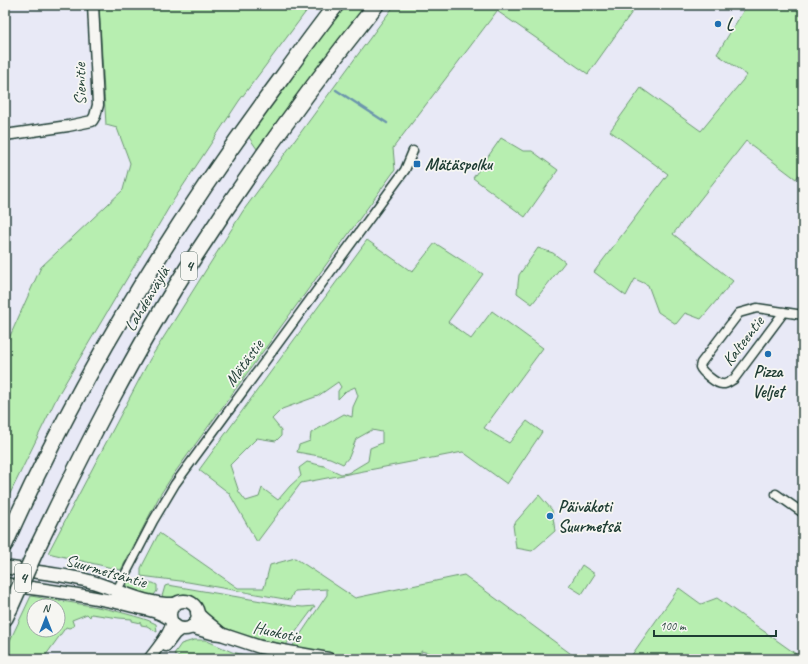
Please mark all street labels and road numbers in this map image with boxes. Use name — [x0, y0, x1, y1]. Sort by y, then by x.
street label: Sienitie — [69, 61, 91, 105]
road number: 4 — [181, 252, 197, 280]
street label: Lahdenväylä — [120, 262, 175, 335]
street label: Kalteentie — [718, 311, 769, 370]
street label: Mätästie — [220, 334, 269, 391]
street label: Suurmetsäntie — [63, 549, 150, 593]
road number: 4 — [15, 564, 31, 592]
street label: Huokotie — [251, 617, 304, 648]

